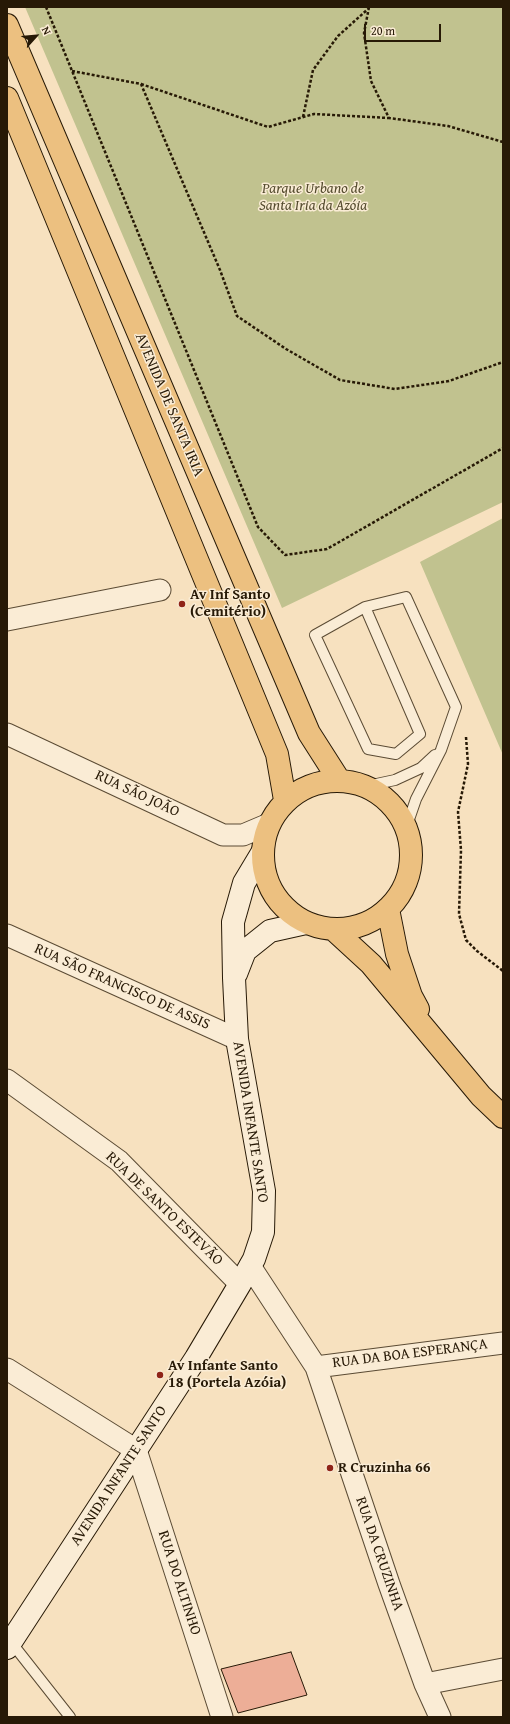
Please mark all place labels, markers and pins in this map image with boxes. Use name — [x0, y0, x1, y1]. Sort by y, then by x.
place label: Av Inf Santo (Cemitério) — [190, 586, 270, 621]
marker: Av Inf Santo (Cemitério) — [177, 599, 187, 609]
place label: Av Infante Santo 18 (Portela Azóia) — [168, 1357, 286, 1392]
marker: Av Infante Santo 18 (Portela Azóia) — [155, 1370, 165, 1380]
place label: R Cruzinha 66 — [338, 1459, 431, 1477]
marker: R Cruzinha 66 — [325, 1463, 335, 1473]

